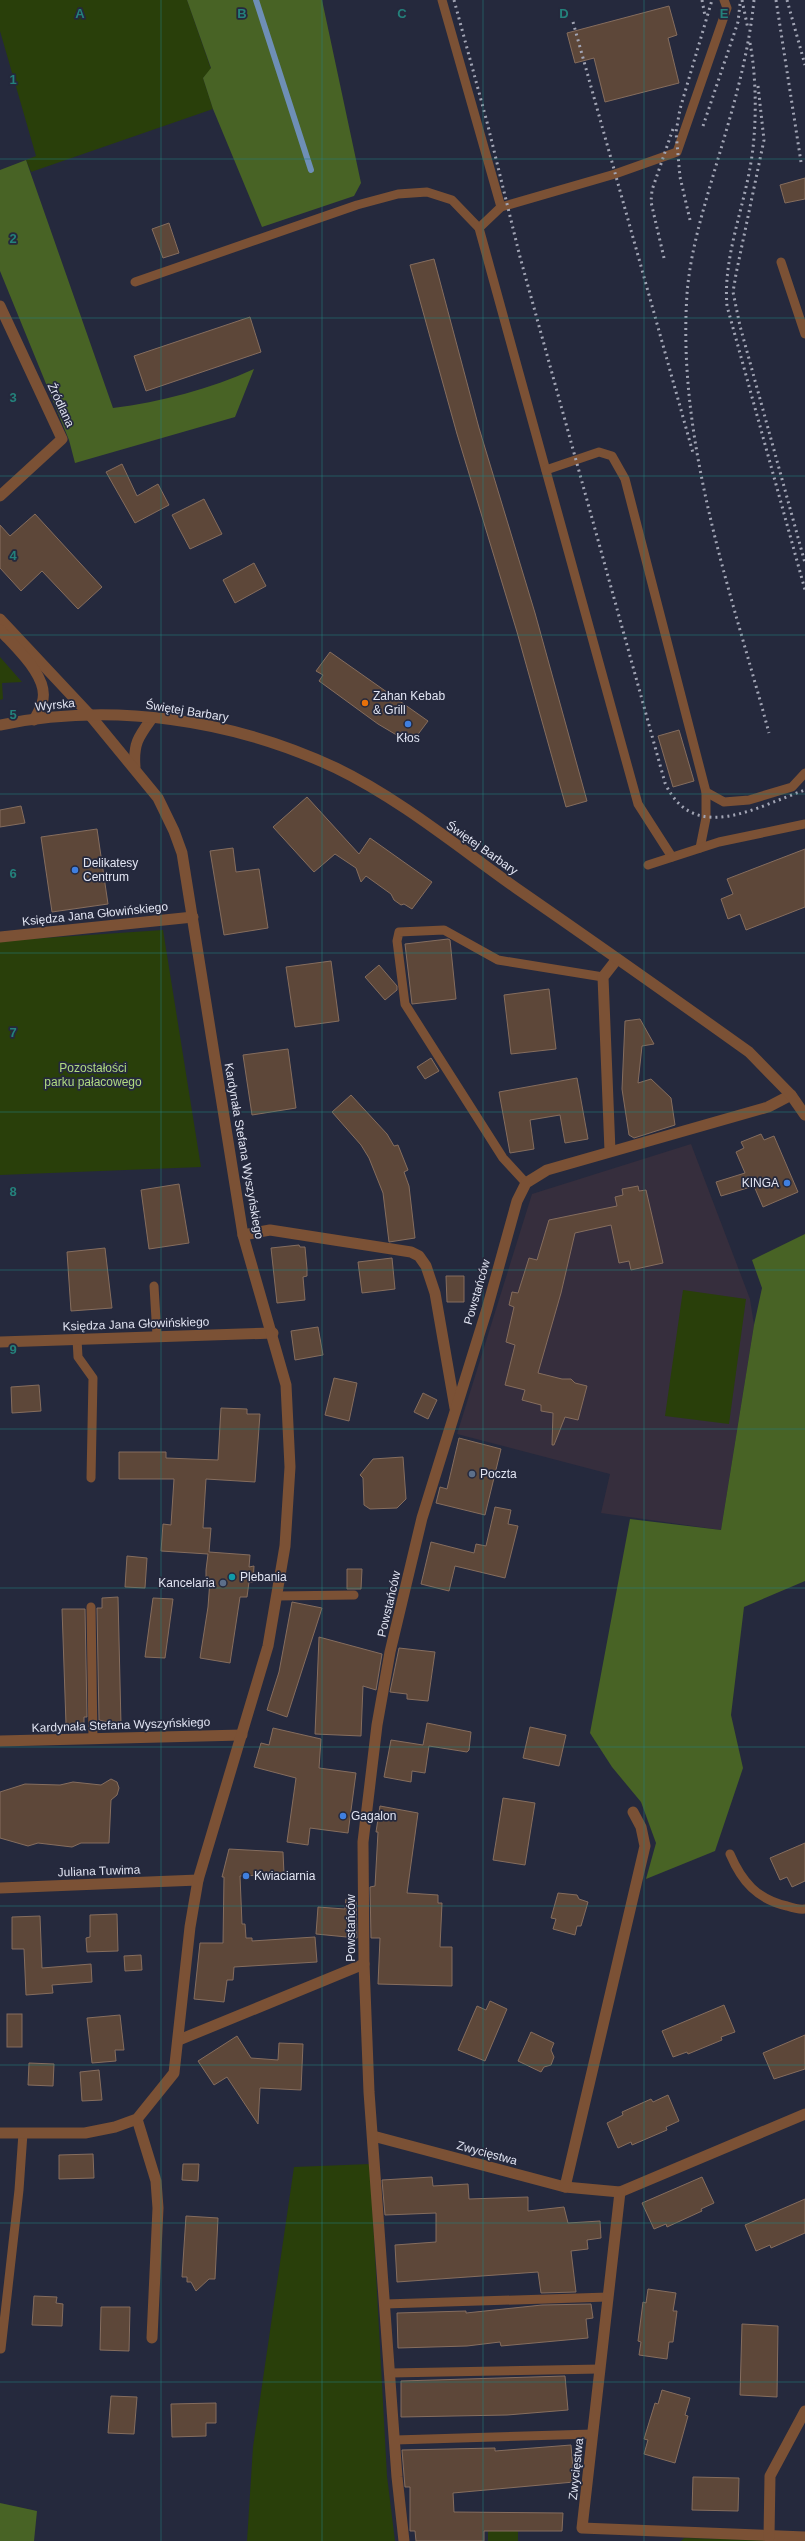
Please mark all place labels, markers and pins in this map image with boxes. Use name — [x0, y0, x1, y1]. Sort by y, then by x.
place label: Zahan Kebab & Grill — [373, 689, 445, 717]
marker: Zahan Kebab & Grill — [360, 698, 370, 708]
marker: Kłos — [403, 719, 413, 729]
place label: Kłos — [396, 731, 420, 745]
place label: Delikatesy Centrum — [83, 856, 138, 884]
marker: Delikatesy Centrum — [70, 865, 80, 875]
place label: KINGA — [742, 1176, 779, 1190]
marker: KINGA — [782, 1178, 792, 1188]
place label: Poczta — [480, 1467, 517, 1481]
marker: Poczta — [467, 1469, 477, 1479]
place label: Plebania — [240, 1570, 287, 1584]
marker: Plebania — [227, 1572, 237, 1582]
place label: Kancelaria — [158, 1576, 215, 1590]
marker: Kancelaria — [218, 1578, 228, 1588]
place label: Gagalon — [351, 1809, 396, 1823]
marker: Gagalon — [338, 1811, 348, 1821]
place label: Kwiaciarnia — [254, 1869, 316, 1883]
marker: Kwiaciarnia — [241, 1871, 251, 1881]

